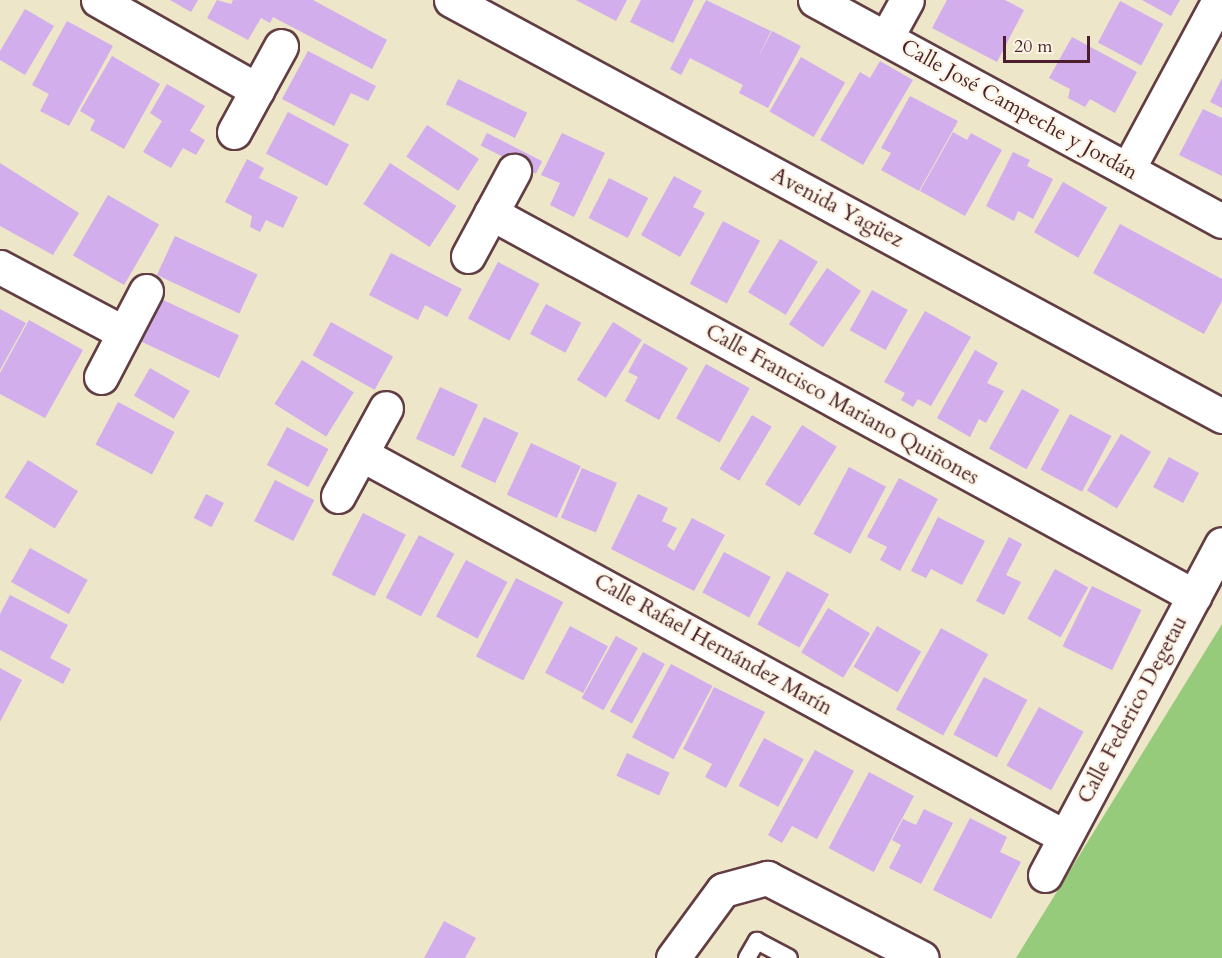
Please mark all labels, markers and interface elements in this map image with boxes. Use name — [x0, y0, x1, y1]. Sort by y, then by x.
scale bar — [1006, 24, 1093, 62]
street label: Calle José Campeche y Jordán — [896, 34, 1142, 186]
text: 20 m — [1014, 34, 1053, 59]
street label: Avenida Yagüez — [767, 163, 907, 253]
street label: Calle Francisco Mariano Quiñones — [701, 319, 983, 491]
street label: Calle Rafael Hernández Marín — [590, 569, 836, 721]
street label: Calle Federico Degetau — [1073, 612, 1193, 808]

